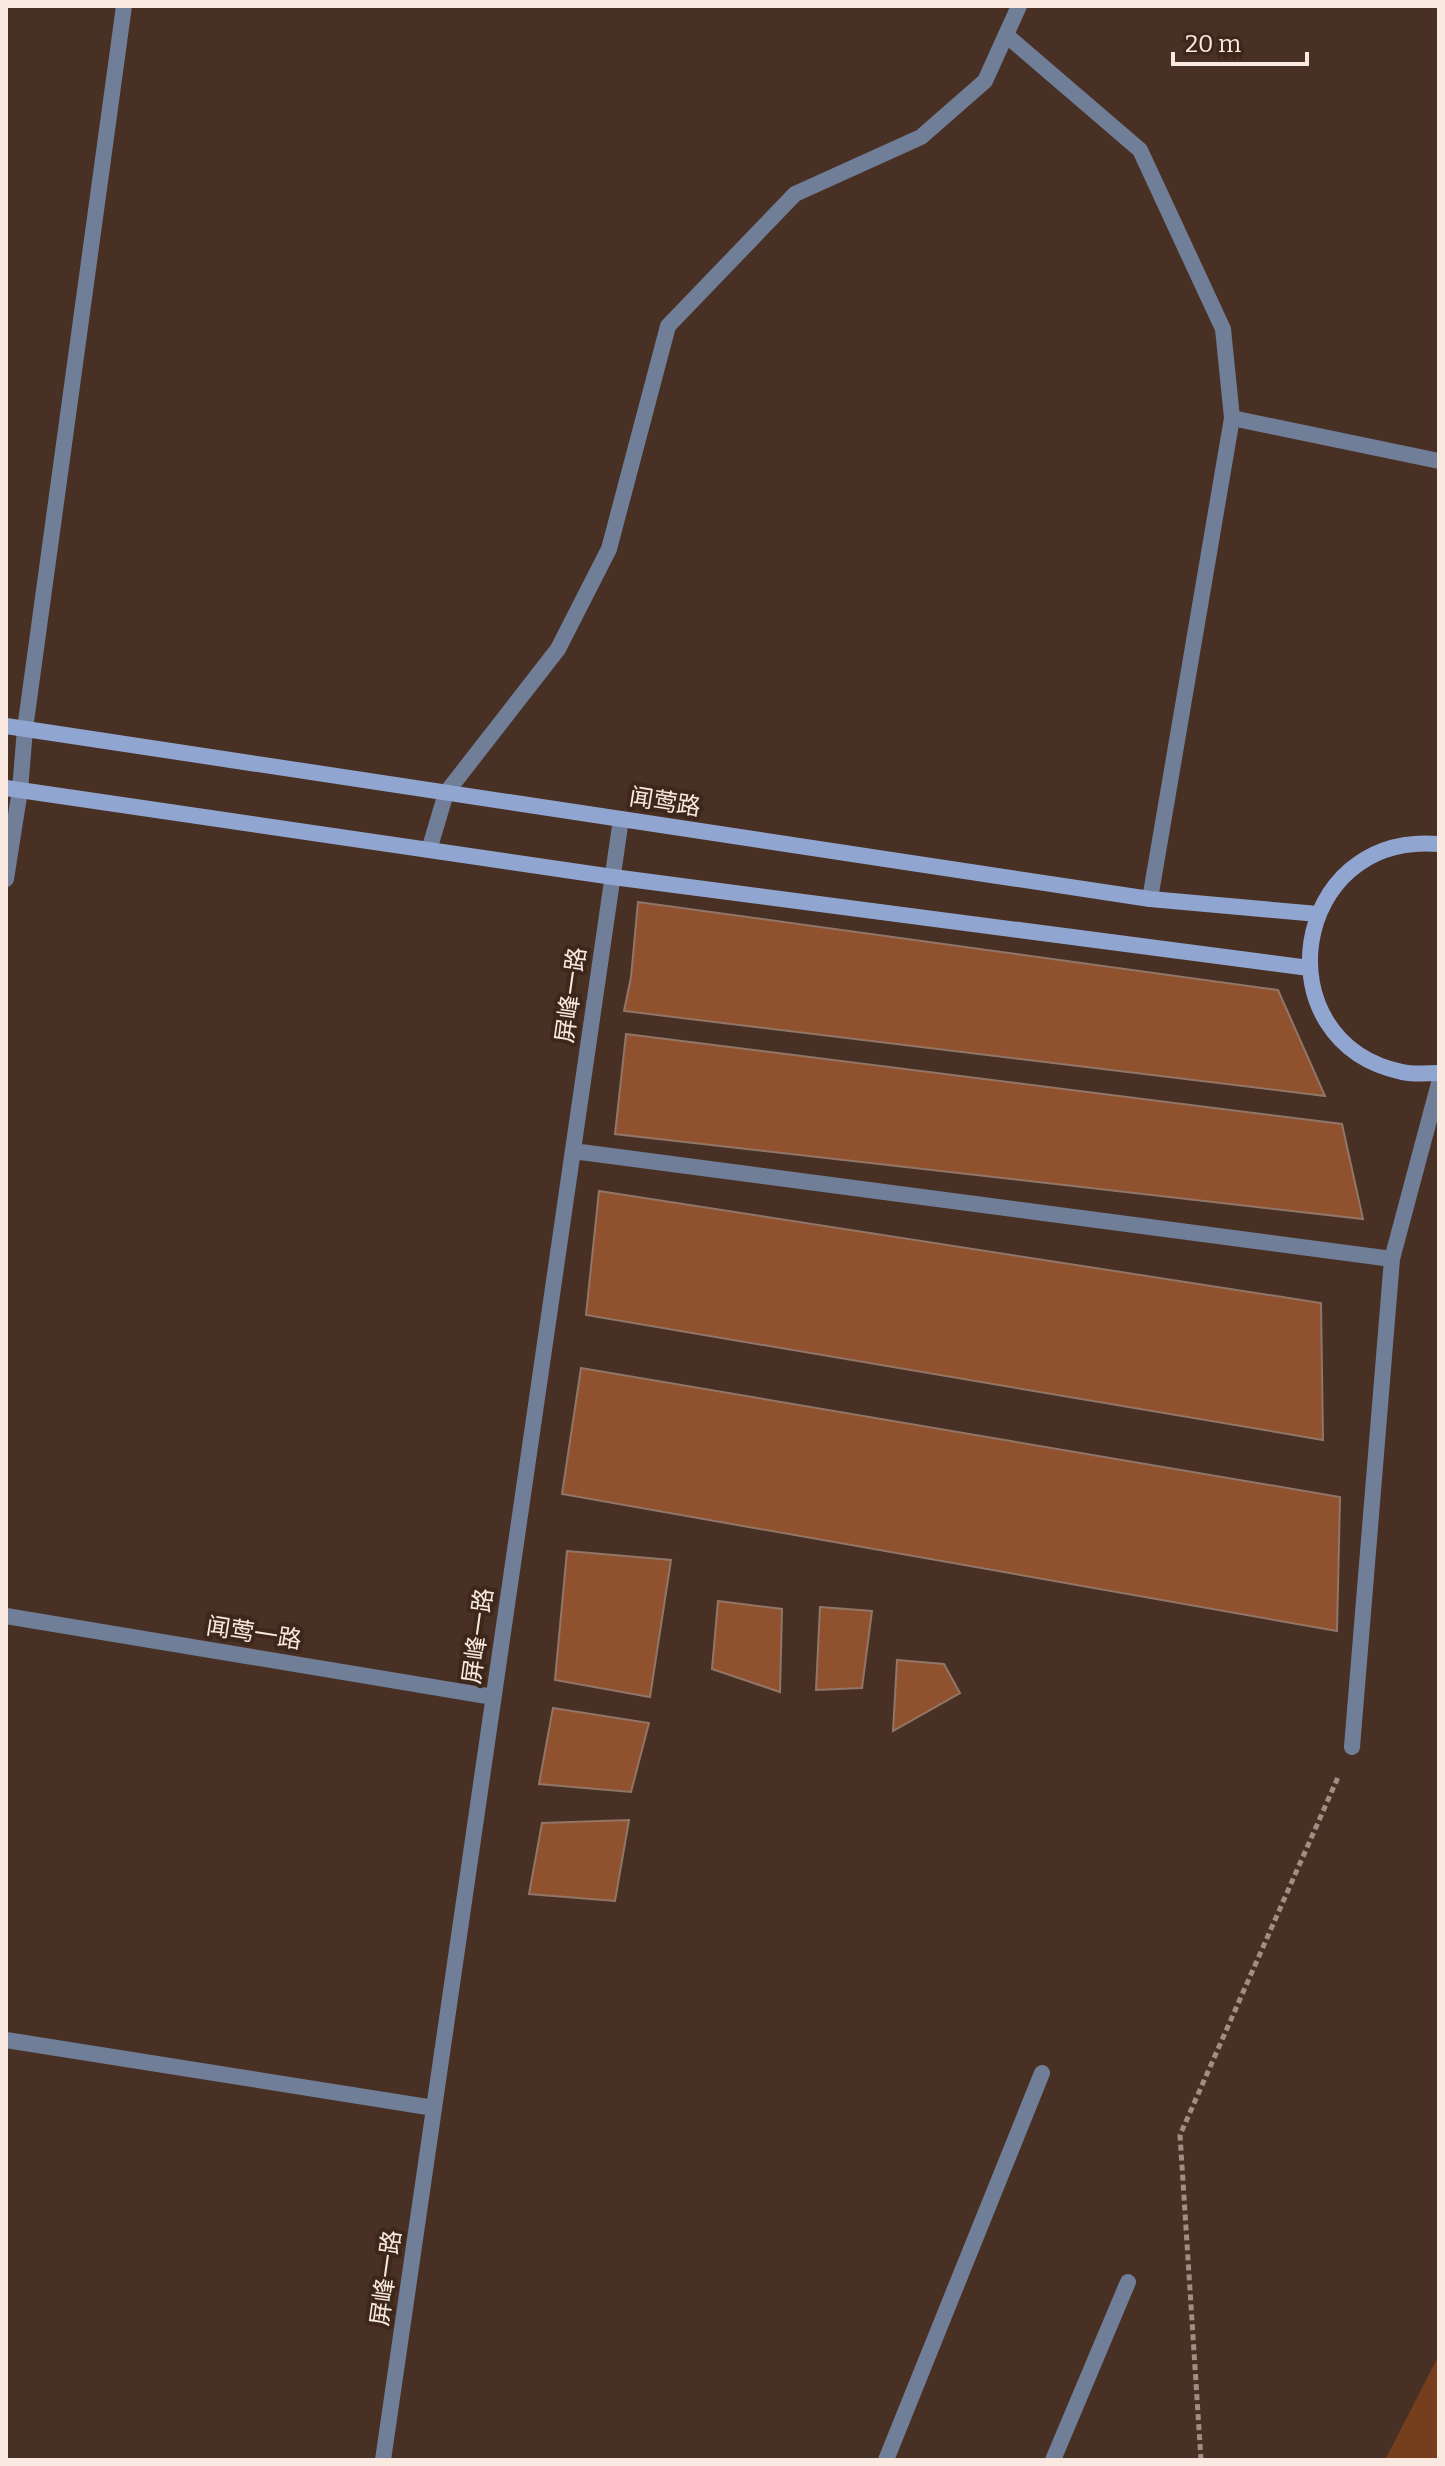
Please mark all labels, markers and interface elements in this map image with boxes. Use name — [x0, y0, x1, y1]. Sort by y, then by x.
scale bar — [1173, 16, 1307, 66]
text: 20 m — [1185, 30, 1241, 58]
street label: 闻莺路 — [627, 783, 703, 821]
street label: 屏峰一路 — [550, 946, 592, 1044]
street label: 屏峰一路 — [457, 1587, 499, 1685]
street label: 闻莺一路 — [204, 1612, 304, 1654]
street label: 屏峰一路 — [365, 2229, 407, 2327]

